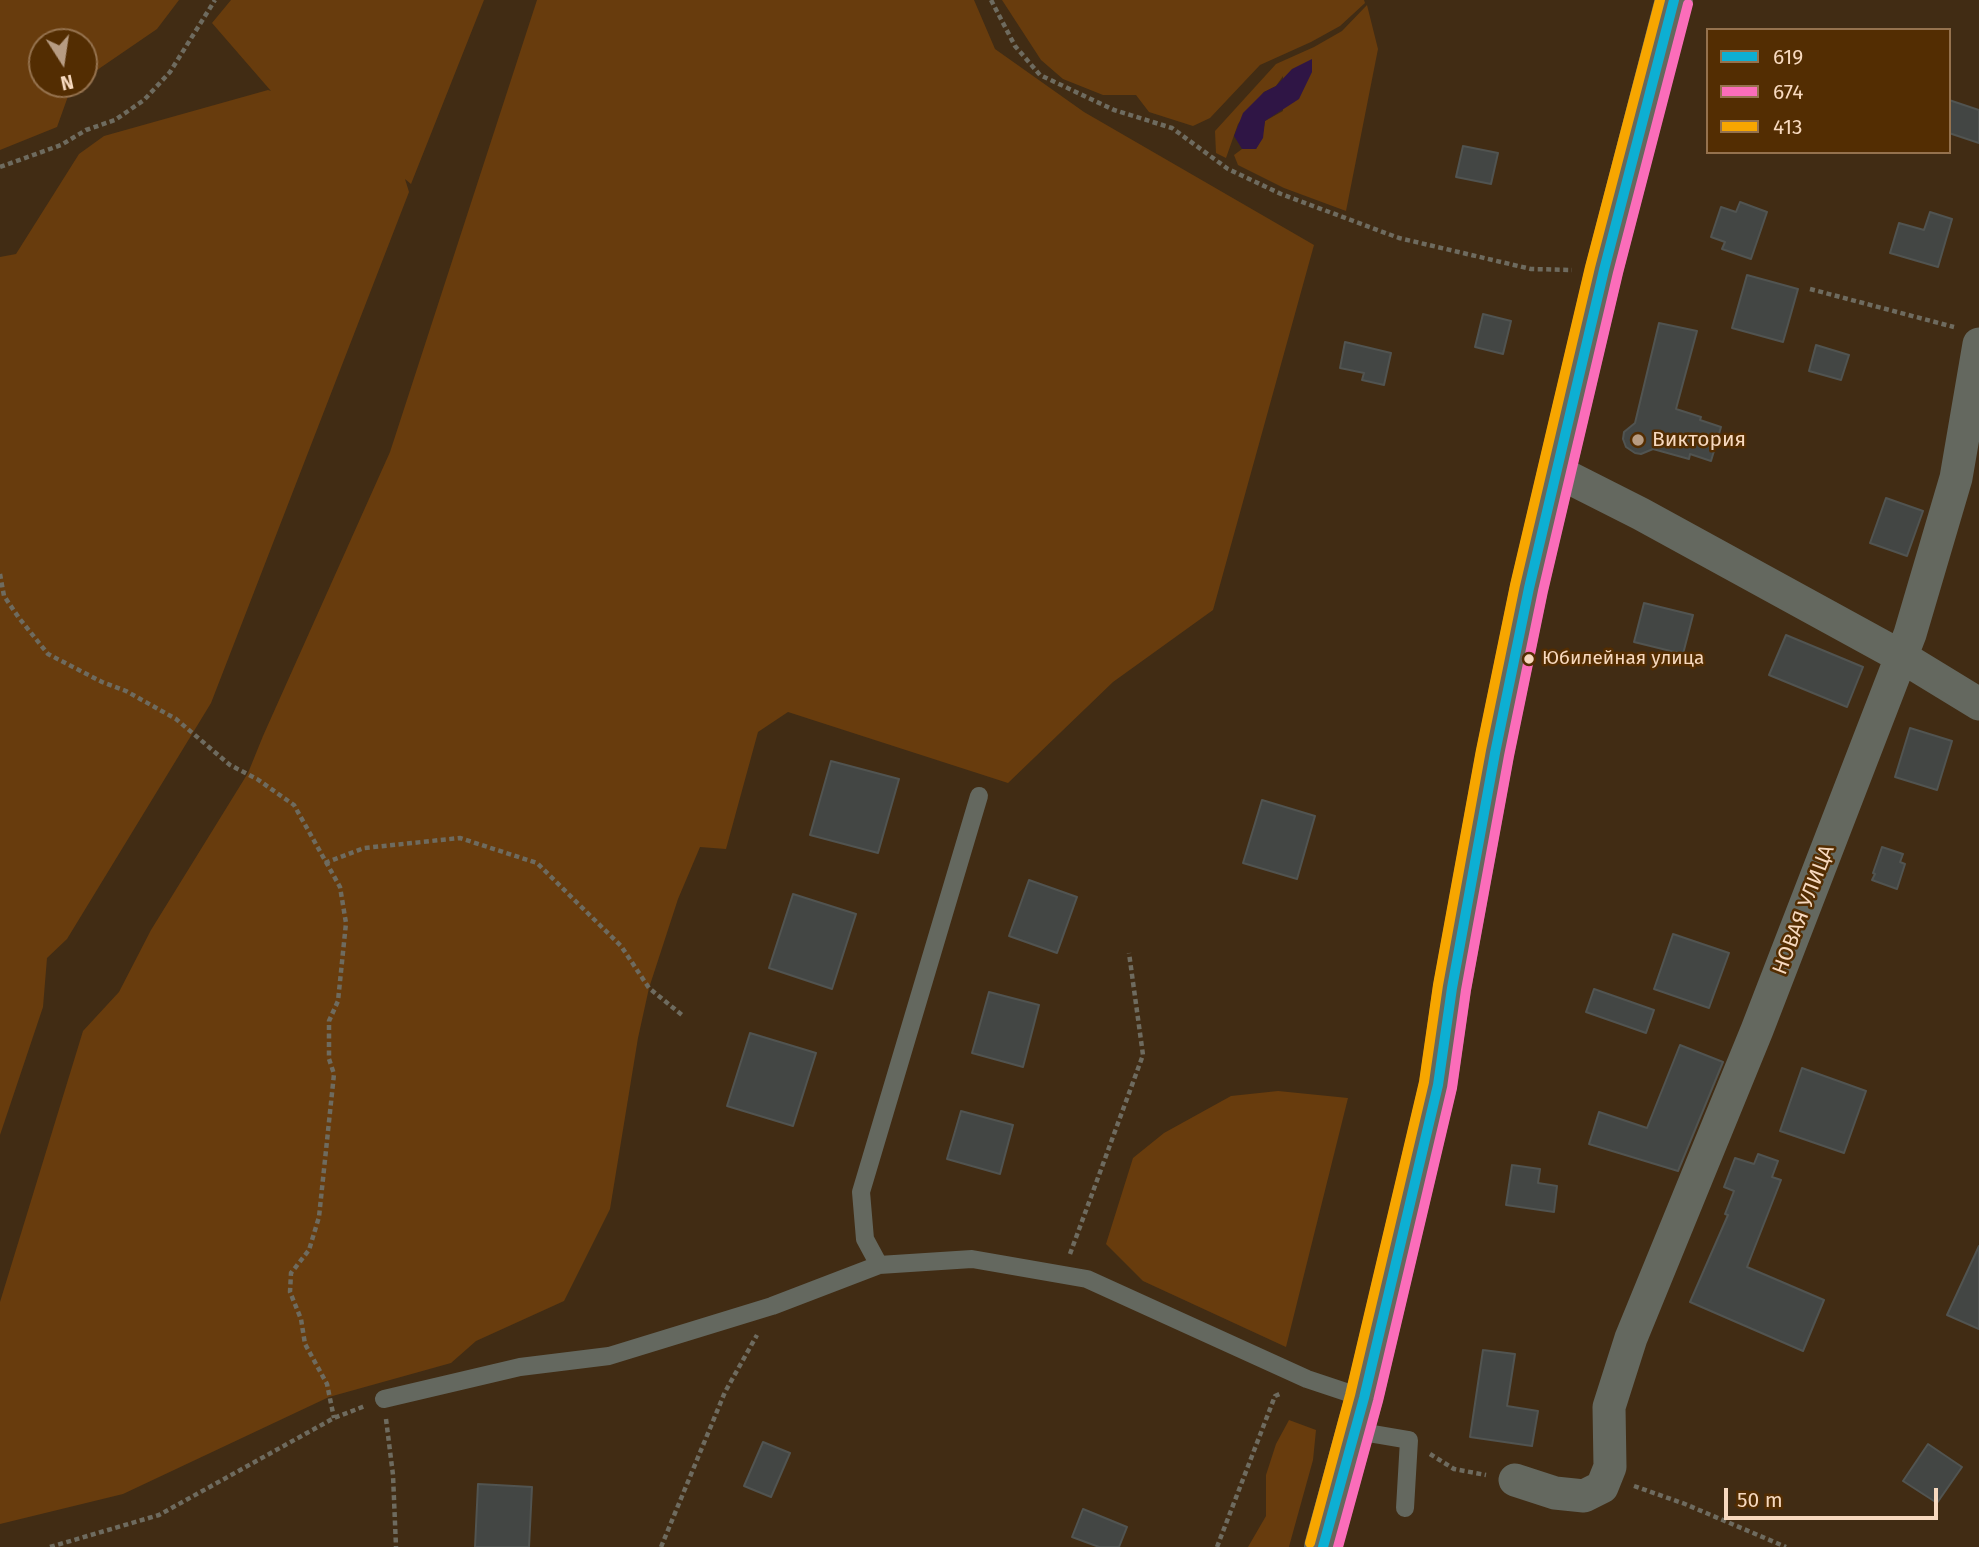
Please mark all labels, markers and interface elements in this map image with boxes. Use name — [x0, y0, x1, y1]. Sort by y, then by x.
north arrow — [28, 28, 98, 98]
legend — [1706, 28, 1951, 154]
text: 619 — [1773, 44, 1803, 70]
text: N — [59, 70, 76, 95]
text: 674 — [1773, 79, 1803, 105]
text: 413 — [1773, 114, 1803, 140]
place label: Виктория — [1652, 427, 1746, 453]
marker: Виктория — [1630, 432, 1646, 448]
place label: Юбилейная улица — [1542, 648, 1704, 670]
marker: Юбилейная улица — [1522, 652, 1536, 666]
street label: НОВАЯ УЛИЦА — [1768, 842, 1840, 978]
scale bar — [1727, 1474, 1940, 1518]
text: 50 m — [1737, 1487, 1783, 1513]

